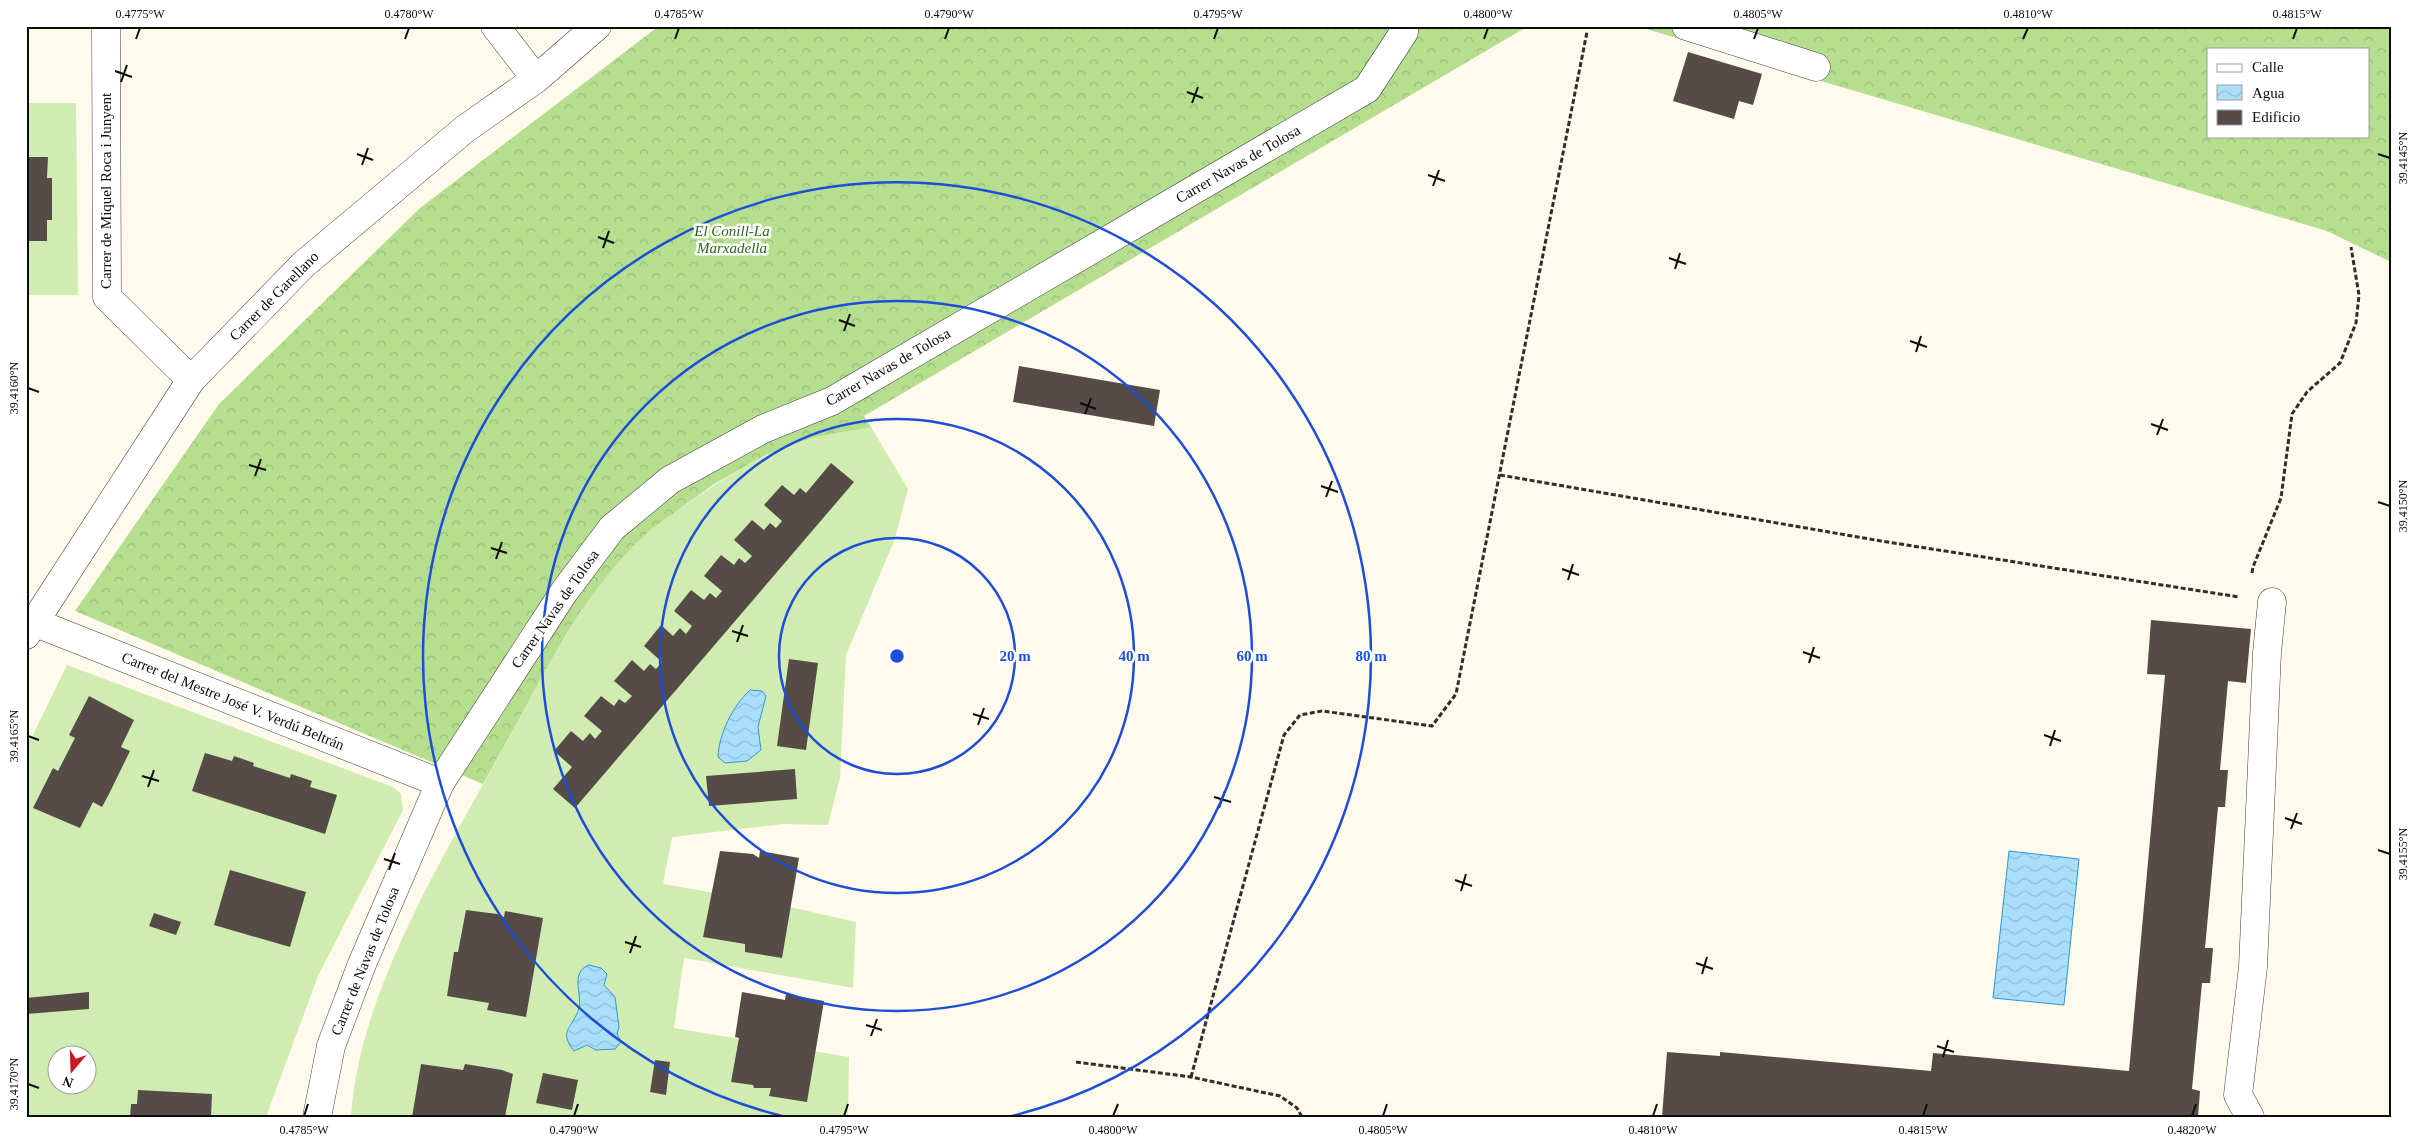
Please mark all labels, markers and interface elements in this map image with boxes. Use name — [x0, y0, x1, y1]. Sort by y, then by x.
text: 0.4775°W — [115, 7, 165, 21]
text: 0.4780°W — [384, 7, 434, 21]
text: 0.4785°W — [654, 7, 704, 21]
text: 0.4790°W — [924, 7, 974, 21]
text: 0.4795°W — [1193, 7, 1243, 21]
text: 0.4800°W — [1463, 7, 1513, 21]
text: 0.4805°W — [1733, 7, 1783, 21]
text: 0.4810°W — [2003, 7, 2053, 21]
text: 0.4815°W — [2272, 7, 2322, 21]
legend — [2207, 48, 2370, 138]
text: Calle — [2252, 59, 2284, 75]
text: Agua — [2252, 85, 2285, 101]
street label: Carrer de Miquel Roca i Junyent — [98, 92, 114, 289]
text: Edificio — [2252, 109, 2300, 125]
street label: Carrer Navas de Tolosa — [1173, 122, 1303, 206]
text: 39.4145°N — [2396, 131, 2410, 184]
park label: El Conill-La Marxadella — [693, 223, 770, 256]
street label: Carrer de Garellano — [226, 248, 322, 344]
street label: Carrer Navas de Tolosa — [823, 325, 953, 409]
text: 39.4160°N — [7, 361, 21, 414]
text: 39.4150°N — [2396, 479, 2410, 532]
street label: Carrer Navas de Tolosa — [508, 547, 602, 671]
centre of rings — [888, 647, 906, 665]
text: 20 m — [999, 648, 1031, 664]
text: 40 m — [1118, 648, 1150, 664]
text: 60 m — [1236, 648, 1268, 664]
text: 80 m — [1355, 648, 1387, 664]
street label: Carrer del Mestre José V. Verdú Beltrán — [119, 649, 347, 753]
text: 39.4165°N — [7, 709, 21, 762]
text: 39.4155°N — [2396, 827, 2410, 880]
street label: Carrer de Navas de Tolosa — [328, 884, 402, 1038]
north arrow — [48, 1046, 98, 1096]
text: 39.4170°N — [7, 1057, 21, 1110]
text: N — [61, 1073, 75, 1091]
text: 0.4785°W — [279, 1123, 329, 1137]
text: 0.4790°W — [549, 1123, 599, 1137]
text: 0.4795°W — [819, 1123, 869, 1137]
text: 0.4800°W — [1088, 1123, 1138, 1137]
text: 0.4805°W — [1358, 1123, 1408, 1137]
text: 0.4810°W — [1628, 1123, 1678, 1137]
text: 0.4815°W — [1898, 1123, 1948, 1137]
text: 0.4820°W — [2167, 1123, 2217, 1137]

